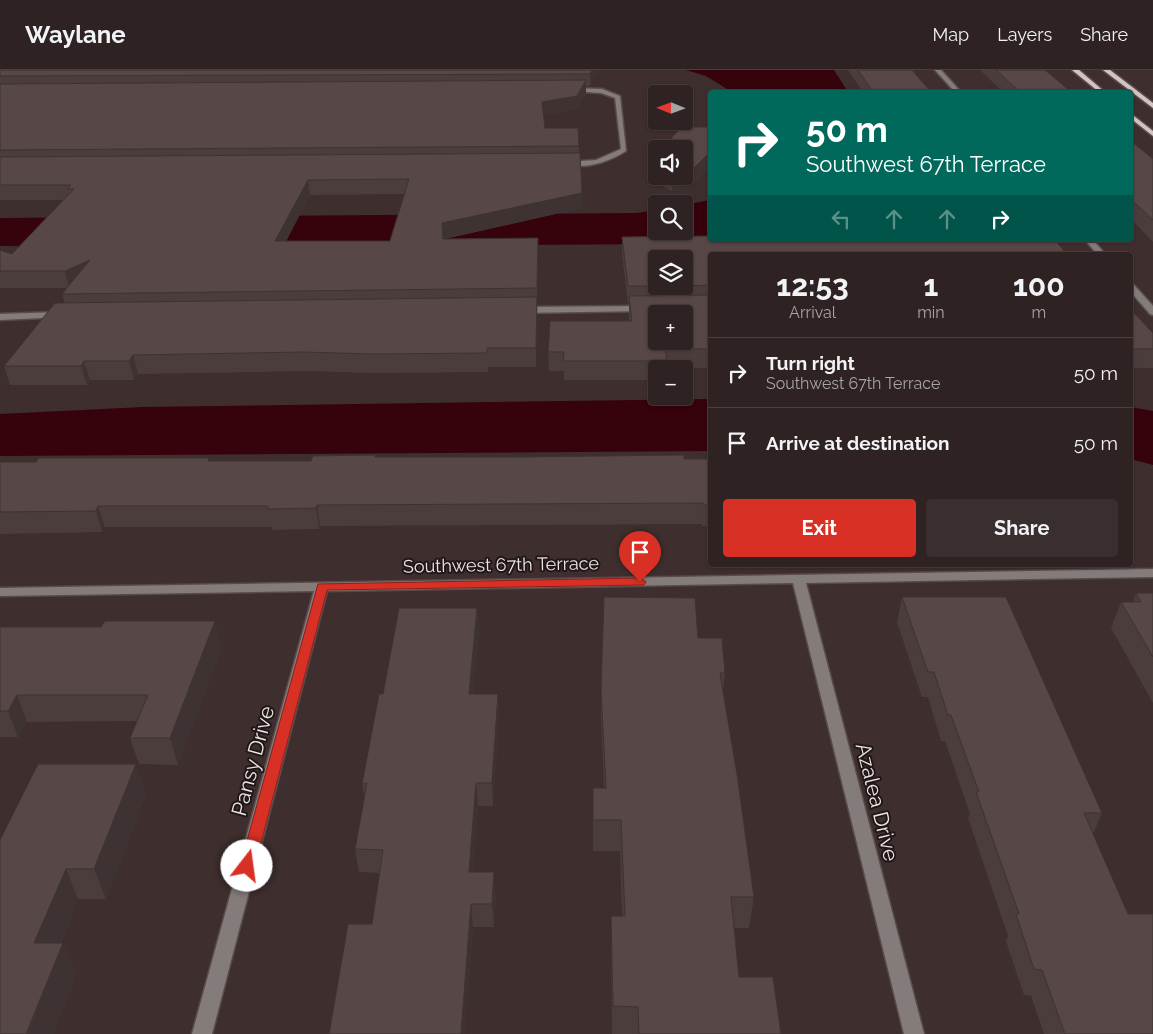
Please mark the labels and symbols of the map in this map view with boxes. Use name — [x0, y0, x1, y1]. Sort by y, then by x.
north arrow — [648, 85, 692, 130]
pin — [619, 531, 661, 582]
street label: Southwest 67th Terrace — [403, 552, 600, 577]
street label: Pansy Drive — [226, 703, 279, 819]
street label: Azalea Drive — [851, 740, 904, 864]
position arrow — [220, 839, 272, 891]

